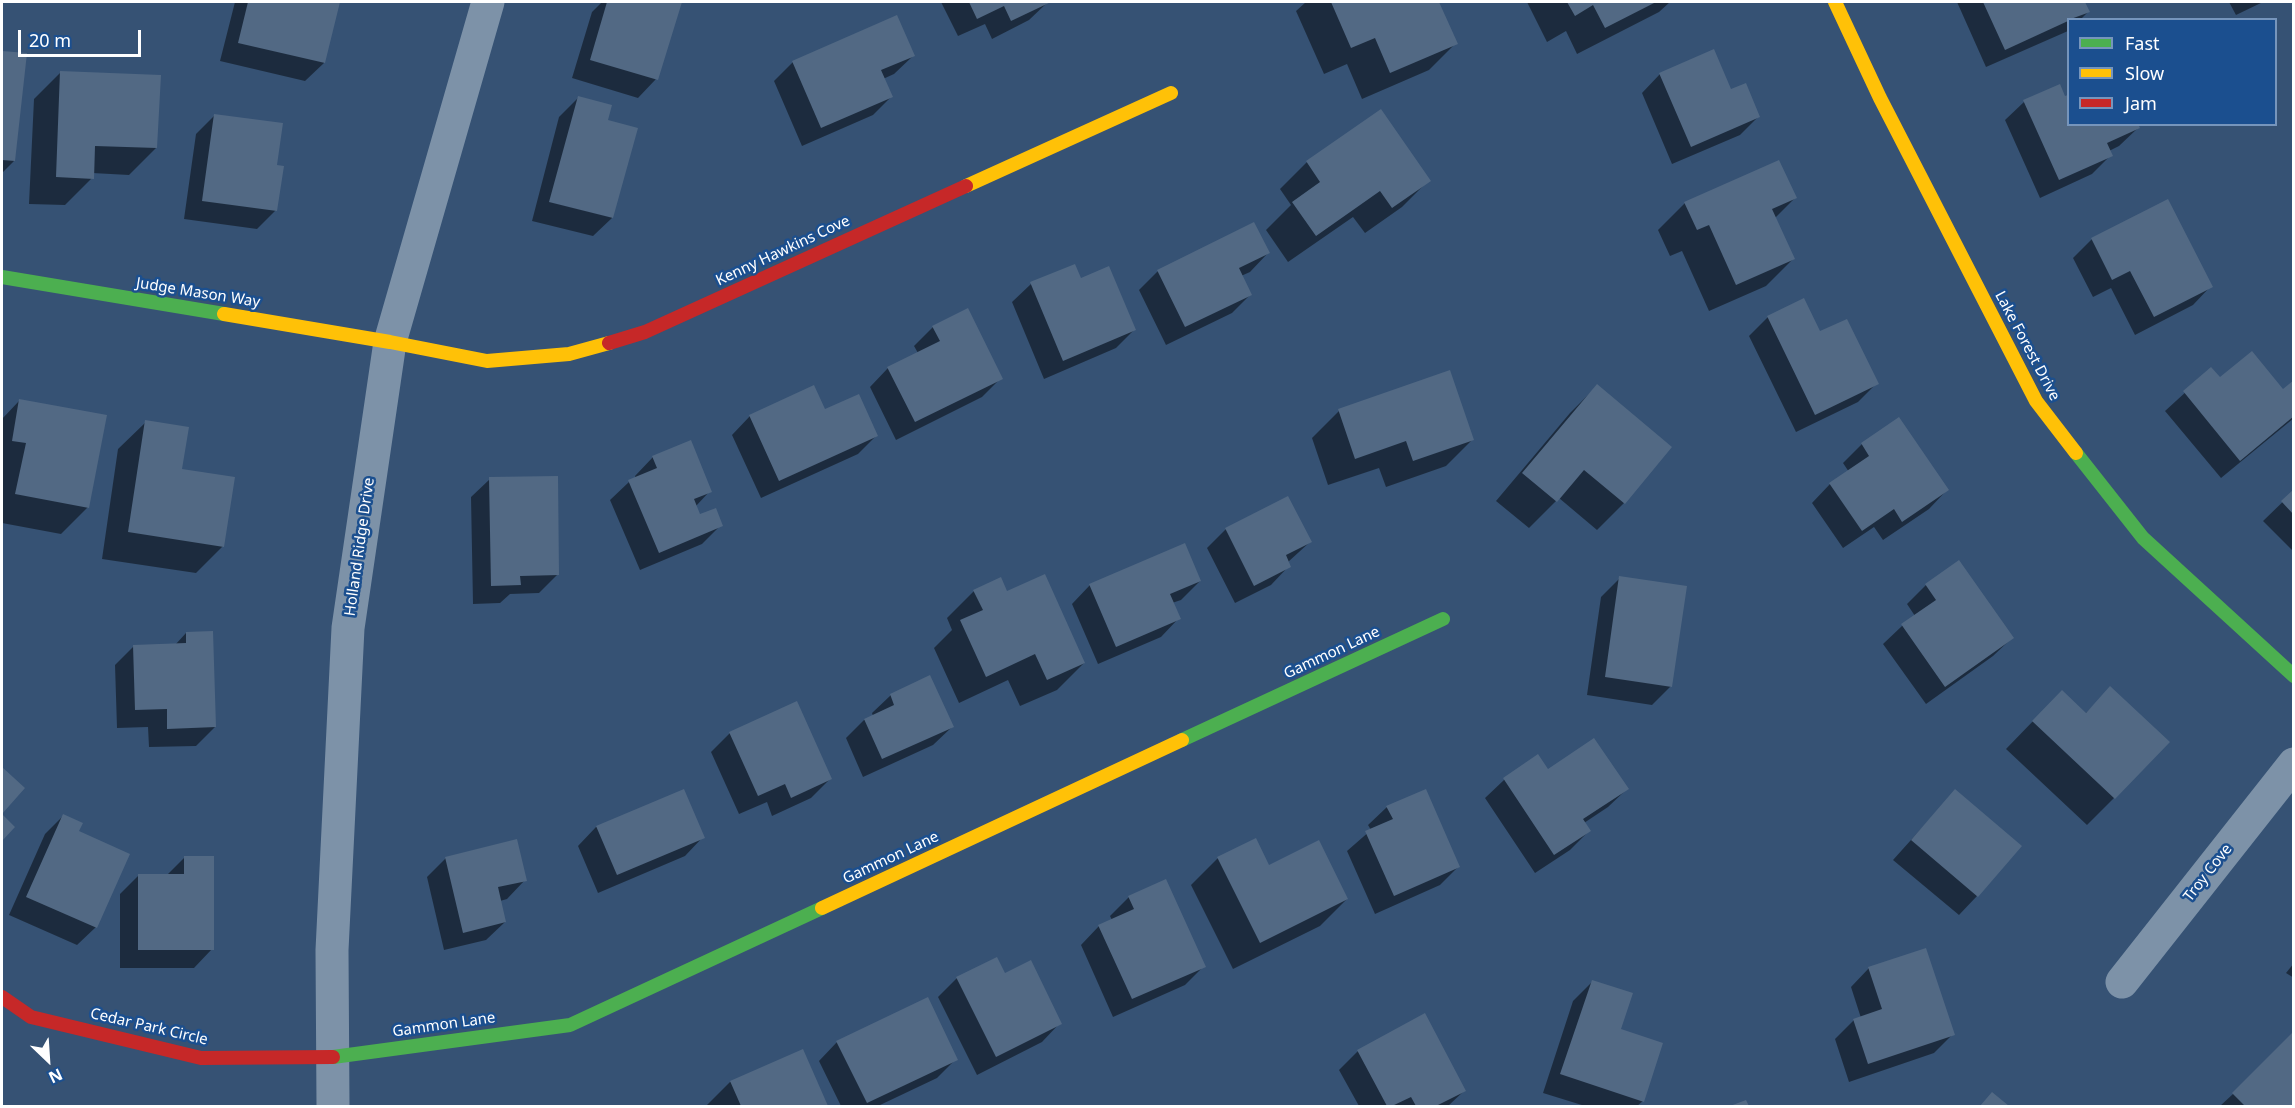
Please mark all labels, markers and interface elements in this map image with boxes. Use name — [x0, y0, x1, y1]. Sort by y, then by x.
scale bar — [21, 18, 144, 56]
legend — [2067, 18, 2277, 126]
text: 20 m — [29, 28, 71, 52]
text: Fast — [2125, 31, 2160, 55]
text: Slow — [2125, 61, 2164, 85]
text: Jam — [2125, 91, 2157, 115]
street label: Kenny Hawkins Cove — [713, 212, 853, 290]
street label: Judge Mason Way — [135, 274, 261, 312]
street label: Lake Forest Drive — [1991, 288, 2063, 404]
street label: Holland Ridge Drive — [341, 477, 379, 617]
street label: Gammon Lane — [1281, 623, 1383, 683]
street label: Gammon Lane — [840, 828, 942, 888]
street label: Troy Cove — [2180, 841, 2236, 905]
street label: Cedar Park Circle — [88, 1005, 210, 1049]
street label: Gammon Lane — [391, 1009, 497, 1041]
north arrow — [18, 1030, 78, 1090]
text: N — [45, 1064, 66, 1089]

